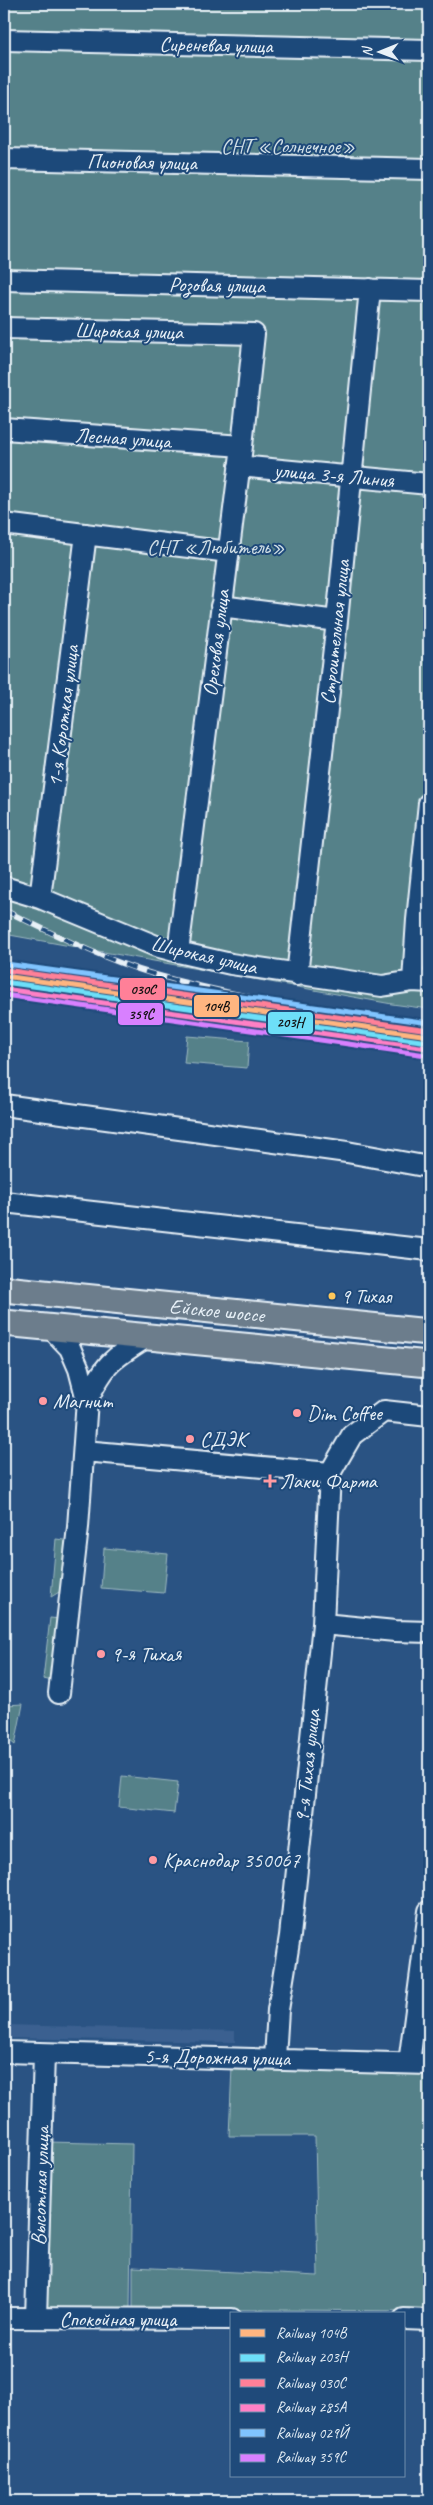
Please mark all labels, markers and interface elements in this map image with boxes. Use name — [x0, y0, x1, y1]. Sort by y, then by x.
north arrow — [356, 28, 406, 78]
street label: Сиреневая улица — [159, 31, 274, 59]
text: N — [359, 45, 376, 57]
park label: СНТ «Солнечное» — [221, 133, 355, 159]
street label: Пионовая улица — [87, 148, 199, 176]
street label: Розовая улица — [169, 271, 267, 300]
street label: Широкая улица — [75, 317, 185, 345]
street label: Лесная улица — [74, 422, 174, 454]
street label: улица 3-я Линия — [271, 457, 396, 493]
park label: СНТ «Любитель» — [147, 534, 285, 560]
street label: Строительная улица — [314, 557, 356, 706]
street label: Ореховая улица — [197, 587, 236, 698]
street label: 1-я Короткая улица — [41, 642, 85, 788]
street label: Широкая улица — [148, 930, 261, 980]
line badge: 030C — [119, 977, 166, 1001]
text: 030C — [130, 981, 158, 998]
line badge: 104В — [193, 994, 240, 1018]
text: 104В — [203, 998, 231, 1015]
line badge: 359С — [117, 1002, 164, 1026]
text: 359С — [128, 1006, 156, 1023]
line badge: 203Н — [267, 1011, 314, 1035]
text: 203Н — [277, 1014, 306, 1031]
place label: 9 Тихая — [341, 1284, 393, 1309]
marker: 9 Тихая — [327, 1291, 337, 1301]
street label: Ейское шоссе — [168, 1293, 268, 1328]
place label: Магнит — [53, 1388, 114, 1414]
marker: Магнит — [37, 1395, 49, 1407]
place label: Dim Coffee — [307, 1400, 384, 1426]
marker: Dim Coffee — [291, 1407, 303, 1419]
place label: СДЭК — [200, 1426, 250, 1452]
marker: СДЭК — [184, 1433, 196, 1445]
place label: Лаки Фарма — [280, 1468, 378, 1494]
marker: Лаки Фарма — [264, 1475, 276, 1487]
place label: 9-я Тихая — [111, 1641, 183, 1667]
marker: 9-я Тихая — [95, 1648, 107, 1660]
street label: 9-я Тихая улица — [288, 1706, 326, 1824]
place label: Краснодар 350067 — [163, 1847, 302, 1873]
marker: Краснодар 350067 — [147, 1854, 159, 1866]
street label: 5-я Дорожная улица — [144, 2043, 292, 2071]
street label: Высотная улица — [25, 2124, 55, 2246]
street label: Спокойная улица — [60, 2306, 178, 2332]
legend — [230, 2312, 406, 2478]
text: Railway 104В — [276, 2324, 348, 2343]
text: Railway 203Н — [276, 2348, 350, 2367]
text: Railway 030C — [276, 2374, 348, 2393]
text: Railway 285А — [276, 2398, 348, 2417]
text: Railway 029Й — [276, 2423, 351, 2443]
text: Railway 359С — [276, 2448, 348, 2467]

